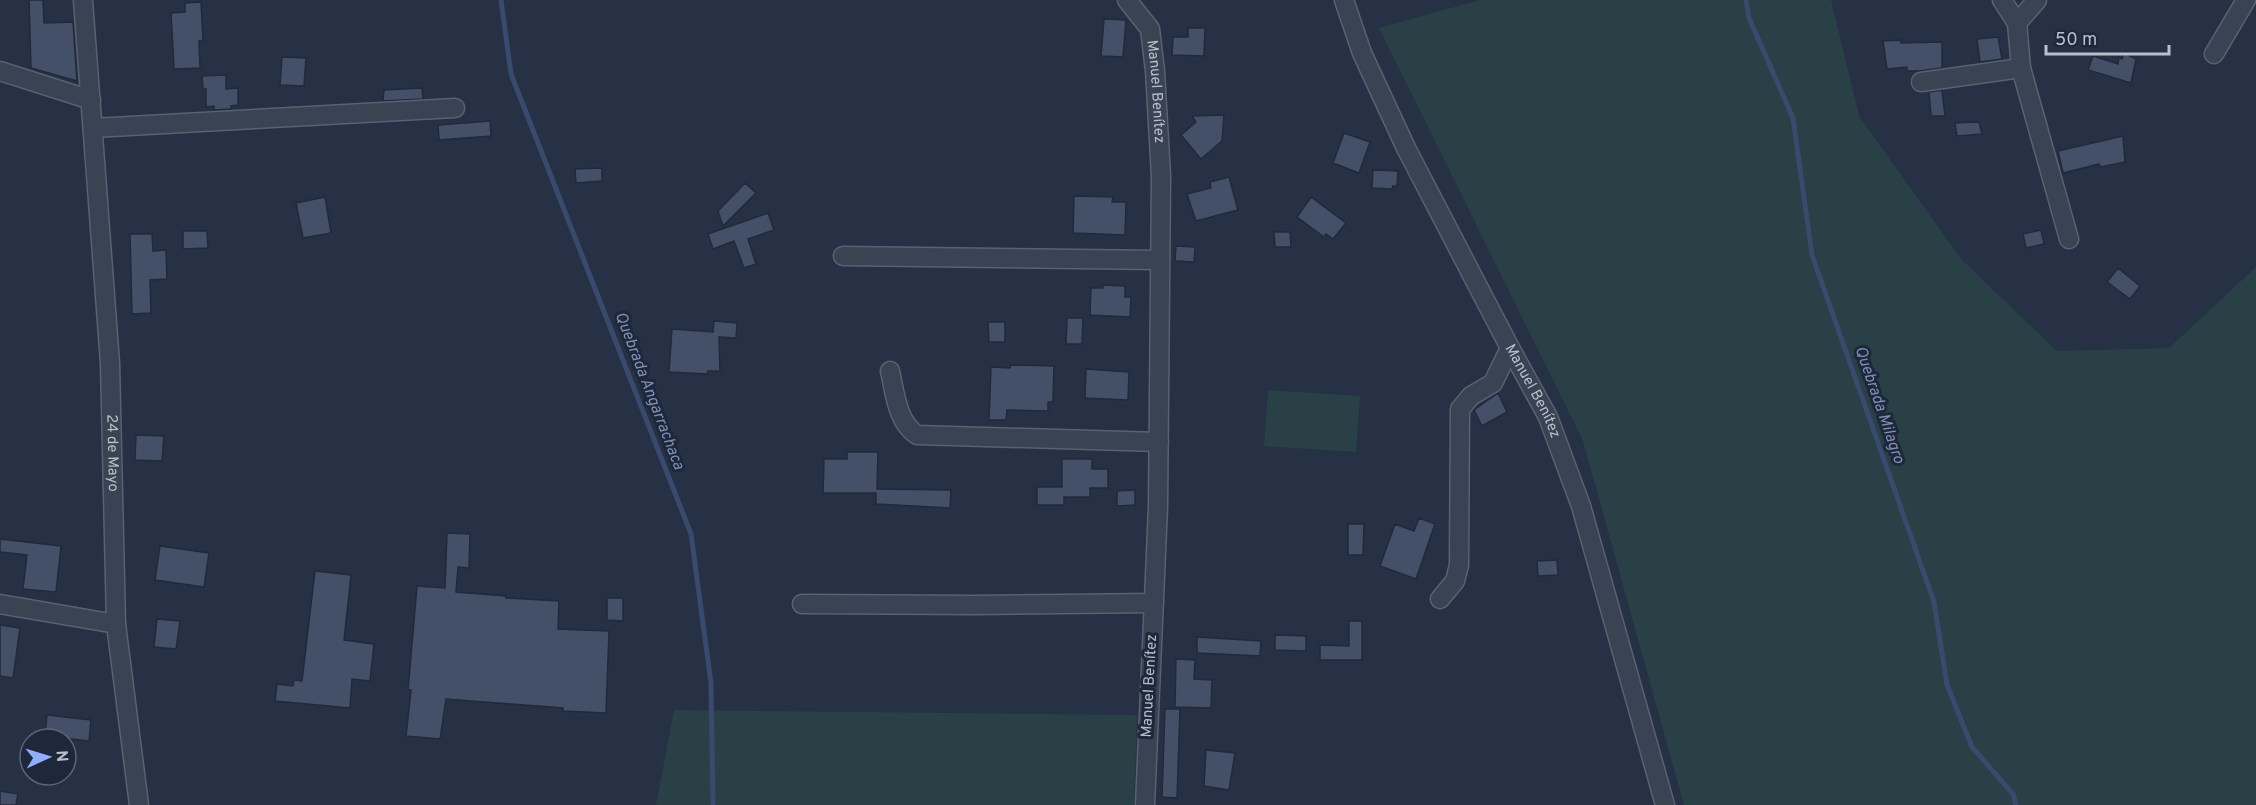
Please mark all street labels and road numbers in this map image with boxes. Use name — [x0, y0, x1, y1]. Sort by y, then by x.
street label: Manuel Benítez — [1142, 39, 1169, 144]
street label: Manuel Benítez — [1500, 341, 1565, 441]
street label: 24 de Mayo — [102, 414, 122, 492]
street label: Manuel Benítez — [1138, 634, 1162, 738]

